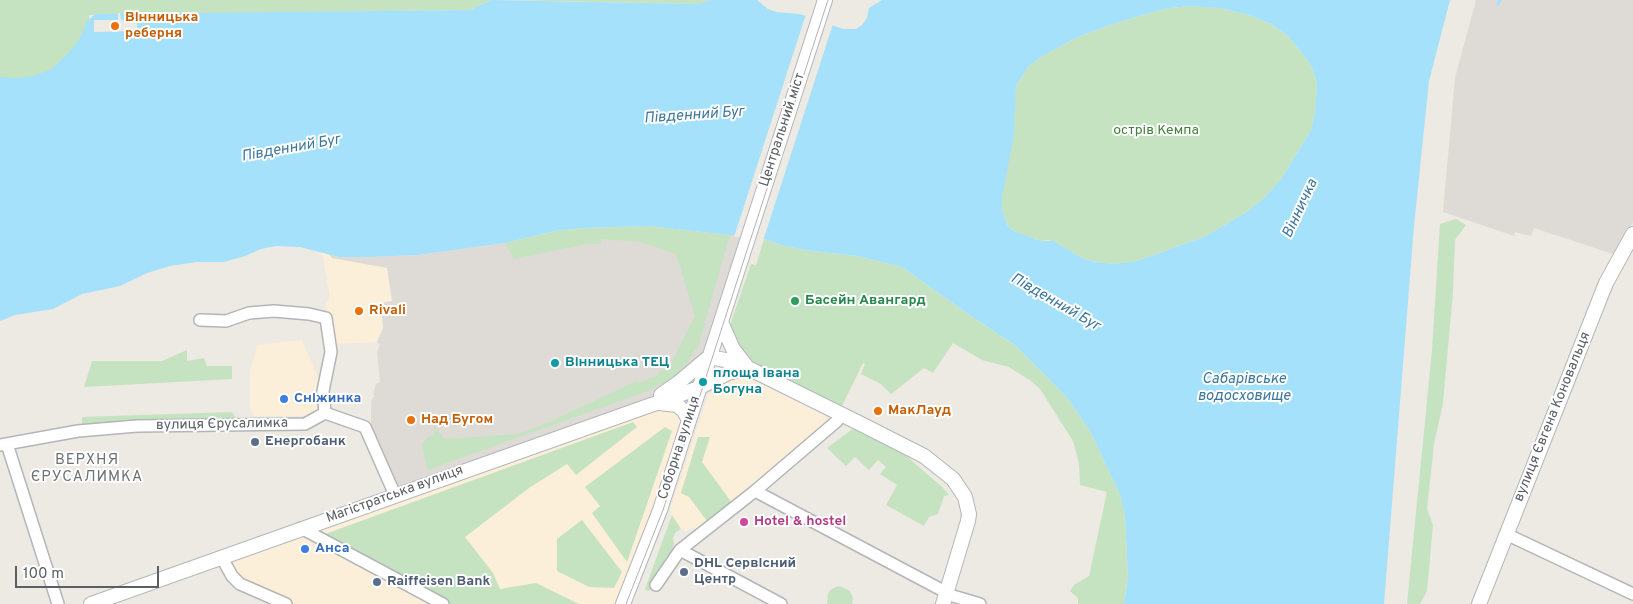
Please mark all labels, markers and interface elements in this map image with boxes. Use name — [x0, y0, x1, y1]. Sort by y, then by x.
place label: Вінницька реберня — [125, 10, 198, 42]
marker: Вінницька реберня — [109, 20, 121, 32]
street label: Центральний міст — [757, 71, 809, 189]
water label: Південний Буг — [643, 104, 745, 128]
park label: острів Кемпа — [1113, 123, 1199, 139]
water label: Південний Буг — [240, 131, 342, 167]
water label: Вінничка — [1280, 177, 1322, 241]
water label: Південний Буг — [1007, 270, 1103, 336]
place label: Басейн Авангард — [805, 293, 926, 309]
marker: Басейн Авангард — [789, 295, 801, 307]
place label: Rivali — [369, 303, 406, 319]
marker: Rivali — [353, 305, 365, 317]
street label: вулиця Євгена Коновальця — [1511, 330, 1595, 504]
place label: Вінницька ТЕЦ — [565, 355, 669, 371]
marker: Вінницька ТЕЦ — [549, 357, 561, 369]
place label: площа Івана Богуна — [713, 366, 799, 398]
water label: Сабарівське водосховище — [1197, 371, 1291, 406]
marker: площа Івана Богуна — [697, 376, 709, 388]
place label: Сніжинка — [294, 391, 361, 407]
marker: Сніжинка — [278, 393, 290, 405]
street label: Соборна вулиця — [655, 394, 705, 502]
place label: МакЛауд — [888, 403, 951, 419]
marker: МакЛауд — [872, 405, 884, 417]
place label: Над Бугом — [421, 412, 493, 428]
marker: Над Бугом — [405, 414, 417, 426]
street label: вулиця Єрусалимка — [156, 415, 288, 435]
place label: Енергобанк — [265, 434, 346, 450]
marker: Енергобанк — [249, 436, 261, 448]
district label: ВЕРХНЯ ЄРУСАЛИМКА — [29, 452, 145, 487]
street label: Магістратська вулиця — [324, 462, 466, 528]
place label: Hotel & hostel — [754, 514, 846, 530]
marker: Hotel & hostel — [738, 516, 750, 528]
place label: Анса — [315, 541, 349, 557]
marker: Анса — [299, 543, 311, 555]
scale bar — [18, 556, 161, 588]
place label: DHL Сервісний Центр — [694, 556, 796, 588]
text: 100 m — [23, 565, 64, 584]
marker: DHL Сервісний Центр — [678, 566, 690, 578]
place label: Raiffeisen Bank — [387, 574, 490, 590]
marker: Raiffeisen Bank — [371, 576, 383, 588]

